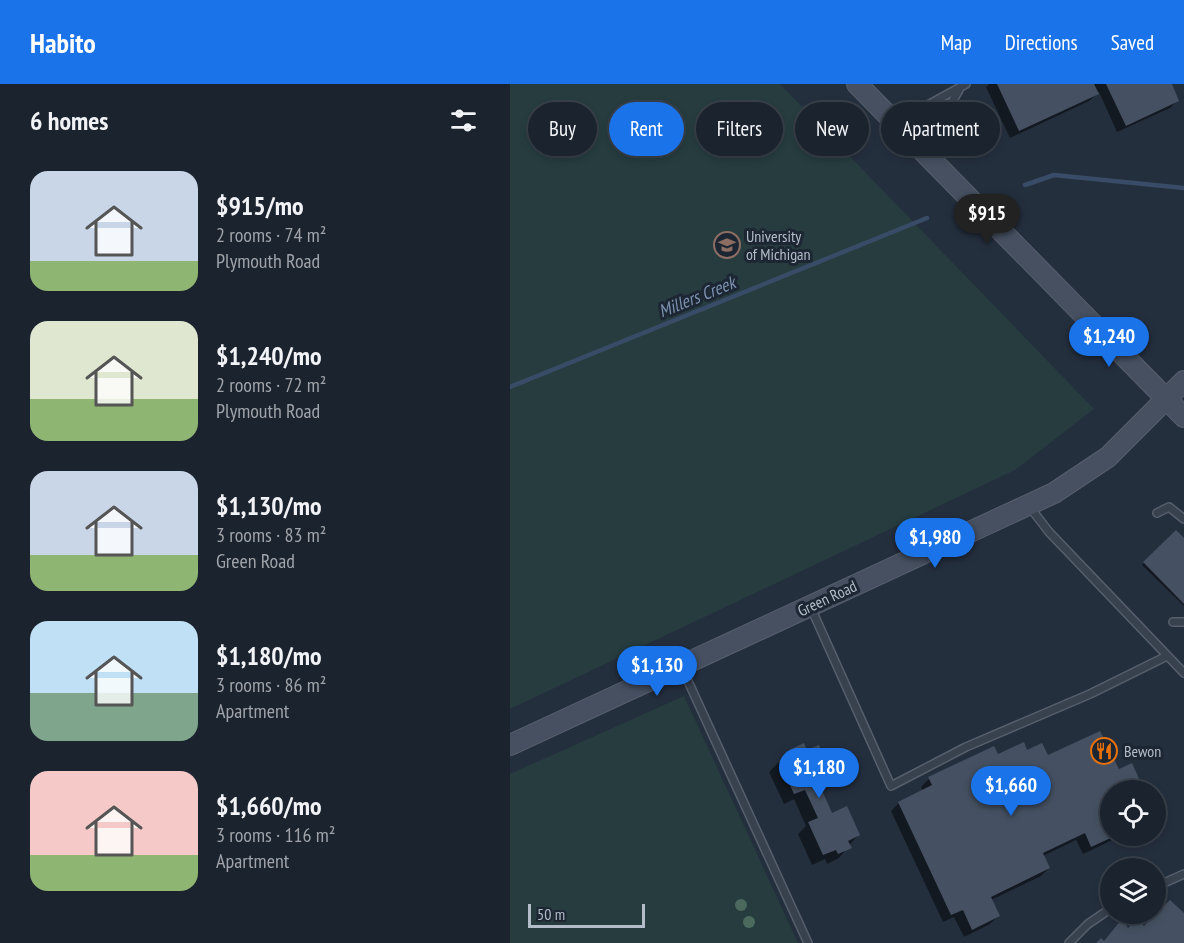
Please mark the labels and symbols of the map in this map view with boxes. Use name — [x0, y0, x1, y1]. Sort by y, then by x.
pin: $915 — [951, 194, 1023, 245]
place label: University of Michigan — [746, 226, 810, 264]
school or university icon: University of Michigan — [712, 230, 742, 260]
water label: Millers Creek — [655, 270, 740, 322]
pin: $1,240 — [1060, 317, 1158, 368]
pin: $1,980 — [886, 518, 984, 569]
street label: Green Road — [794, 576, 860, 620]
pin: $1,130 — [608, 646, 706, 697]
restaurant icon: Bewon — [1089, 736, 1119, 766]
place label: Bewon — [1124, 741, 1161, 761]
pin: $1,180 — [770, 748, 868, 799]
pin: $1,660 — [962, 766, 1060, 817]
scale bar — [528, 901, 645, 928]

